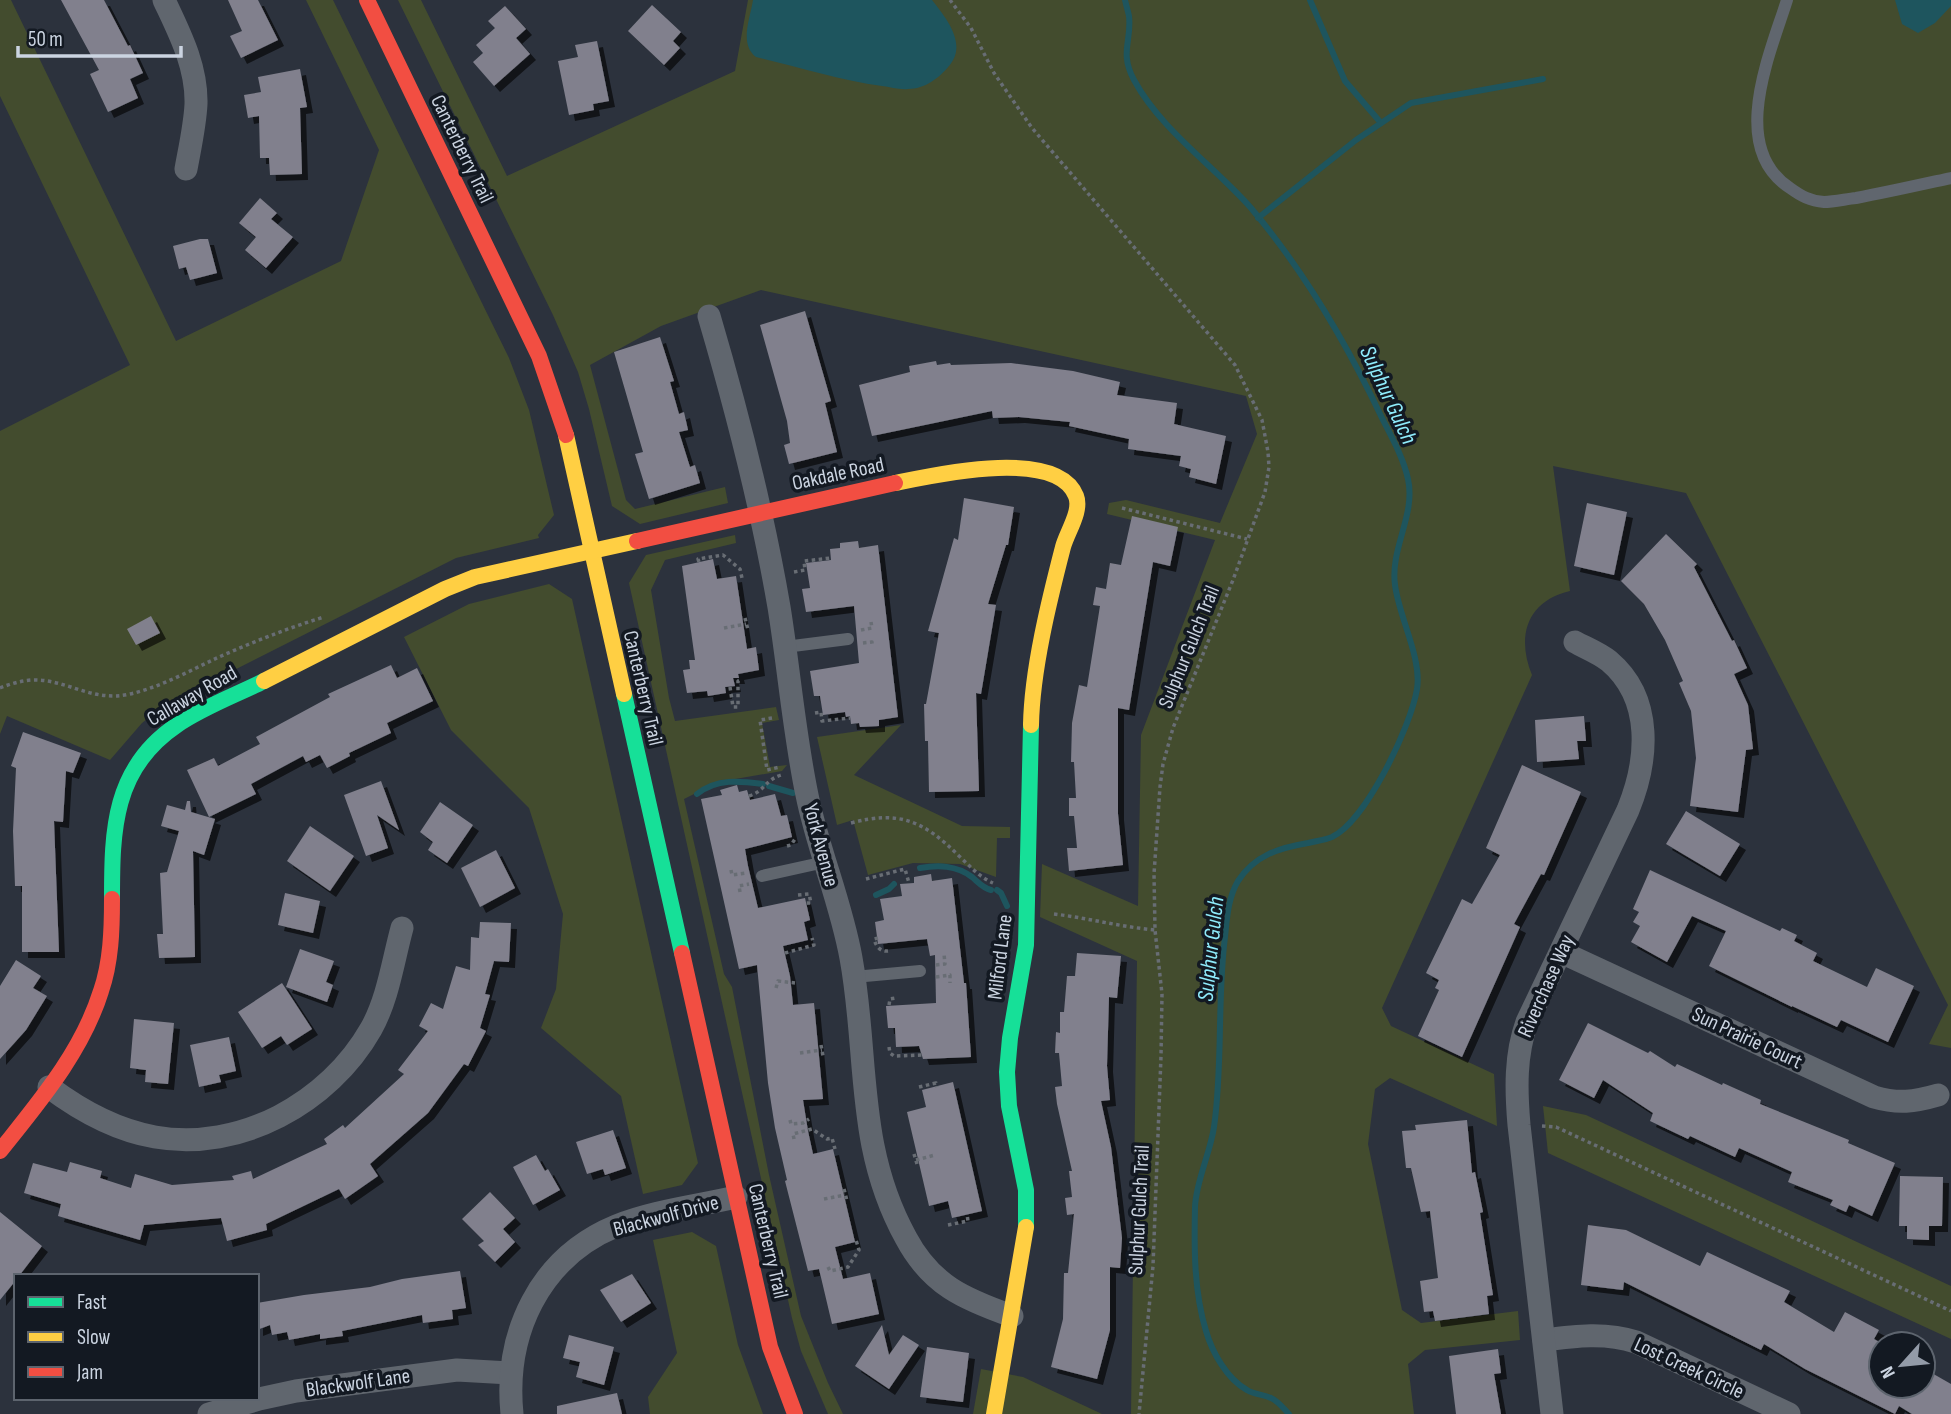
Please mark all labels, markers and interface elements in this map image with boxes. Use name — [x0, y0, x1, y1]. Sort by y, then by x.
scale bar — [18, 14, 180, 58]
text: 50 m — [28, 27, 63, 52]
street label: Canterberry Trail — [425, 91, 499, 207]
water label: Sulphur Gulch — [1353, 341, 1423, 449]
street label: Oakdale Road — [790, 452, 886, 496]
street label: Sulphur Gulch Trail — [1153, 582, 1225, 712]
street label: Canterberry Trail — [618, 628, 668, 748]
street label: Callaway Road — [143, 660, 241, 732]
street label: York Avenue — [798, 801, 844, 889]
water label: Sulphur Gulch — [1192, 895, 1230, 1003]
street label: Milford Lane — [982, 913, 1018, 1001]
street label: Riverchase Way — [1512, 931, 1580, 1041]
street label: Sun Prairie Court — [1688, 1002, 1806, 1074]
street label: Sulphur Gulch Trail — [1123, 1144, 1155, 1276]
street label: Canterberry Trail — [743, 1181, 793, 1301]
street label: Blackwolf Drive — [611, 1190, 721, 1242]
legend — [14, 1274, 259, 1400]
text: Fast — [77, 1290, 107, 1315]
text: Slow — [77, 1325, 111, 1350]
north arrow — [1867, 1330, 1937, 1400]
street label: Lost Creek Circle — [1630, 1332, 1748, 1404]
text: Jam — [76, 1360, 103, 1385]
text: N — [1876, 1362, 1901, 1382]
street label: Blackwolf Lane — [304, 1363, 412, 1403]

